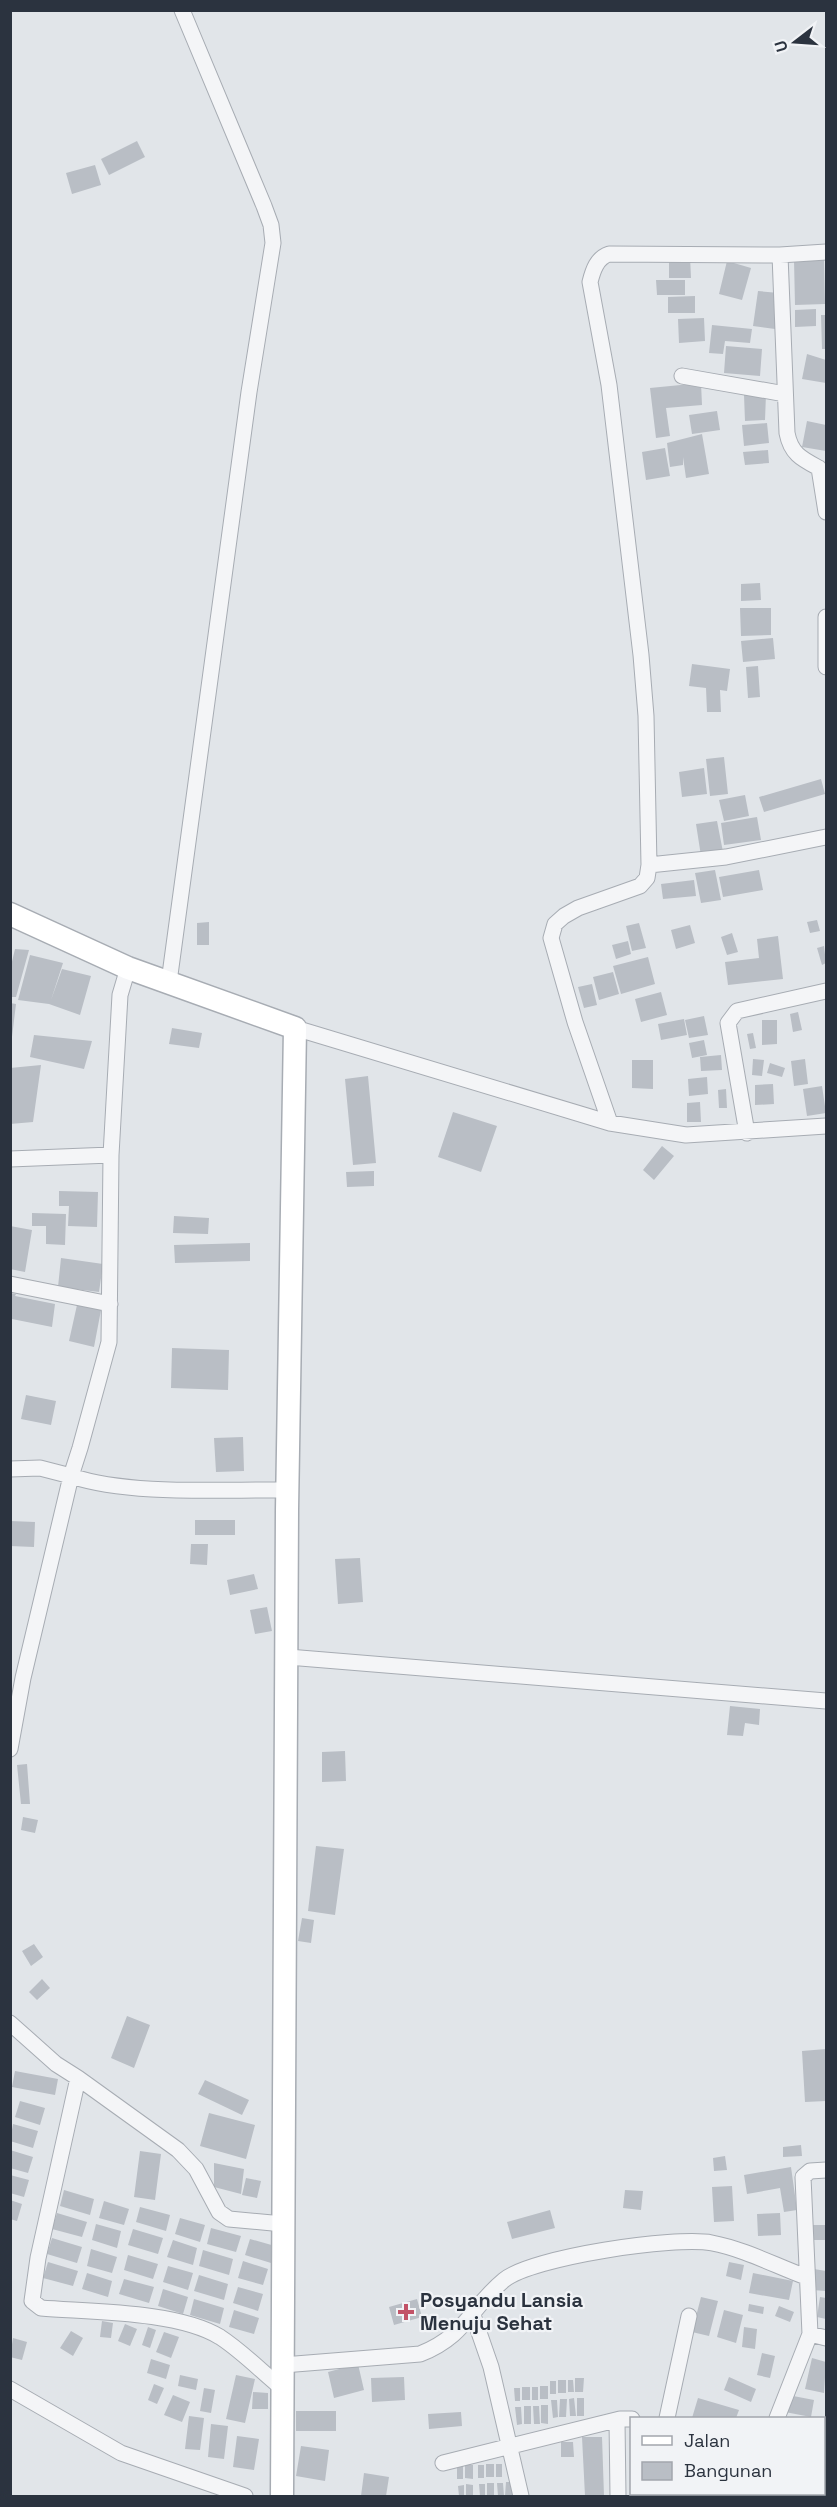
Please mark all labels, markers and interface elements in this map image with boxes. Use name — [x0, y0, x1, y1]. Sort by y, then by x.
north arrow — [765, 12, 825, 72]
text: U — [770, 38, 793, 54]
place label: Posyandu Lansia Menuju Sehat — [420, 2287, 583, 2336]
marker: Posyandu Lansia Menuju Sehat — [397, 2303, 415, 2321]
legend — [630, 2417, 825, 2495]
text: Jalan — [684, 2429, 730, 2452]
text: Bangunan — [684, 2459, 772, 2482]

